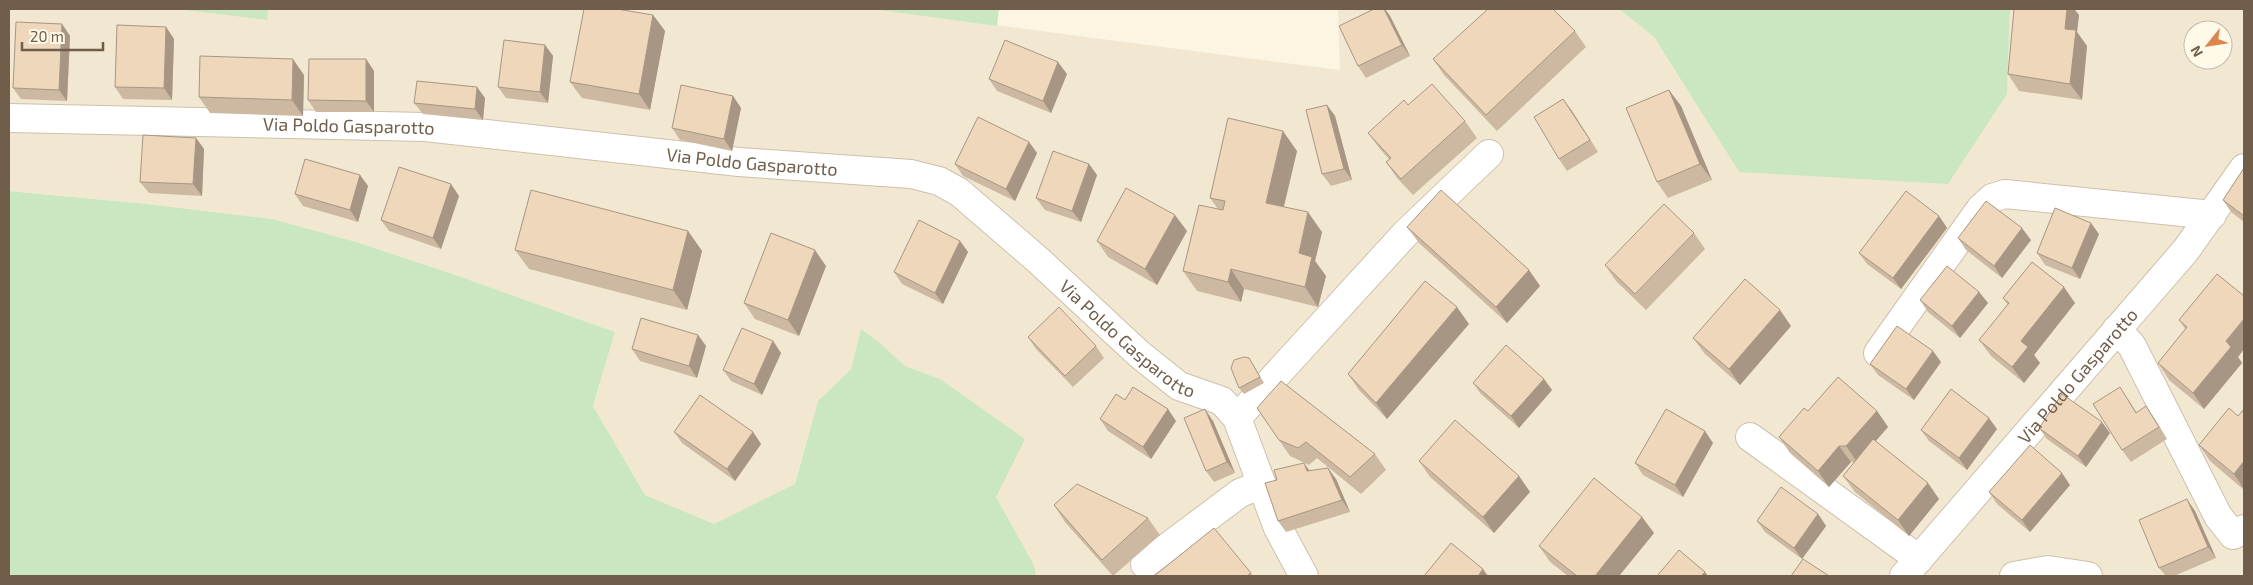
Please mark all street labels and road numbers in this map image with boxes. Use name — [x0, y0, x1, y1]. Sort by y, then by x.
street label: Via Poldo Gasparotto — [263, 112, 436, 139]
street label: Via Poldo Gasparotto — [665, 143, 838, 180]
street label: Via Poldo Gasparotto — [1055, 275, 1198, 402]
street label: Via Poldo Gasparotto — [2013, 303, 2142, 448]

